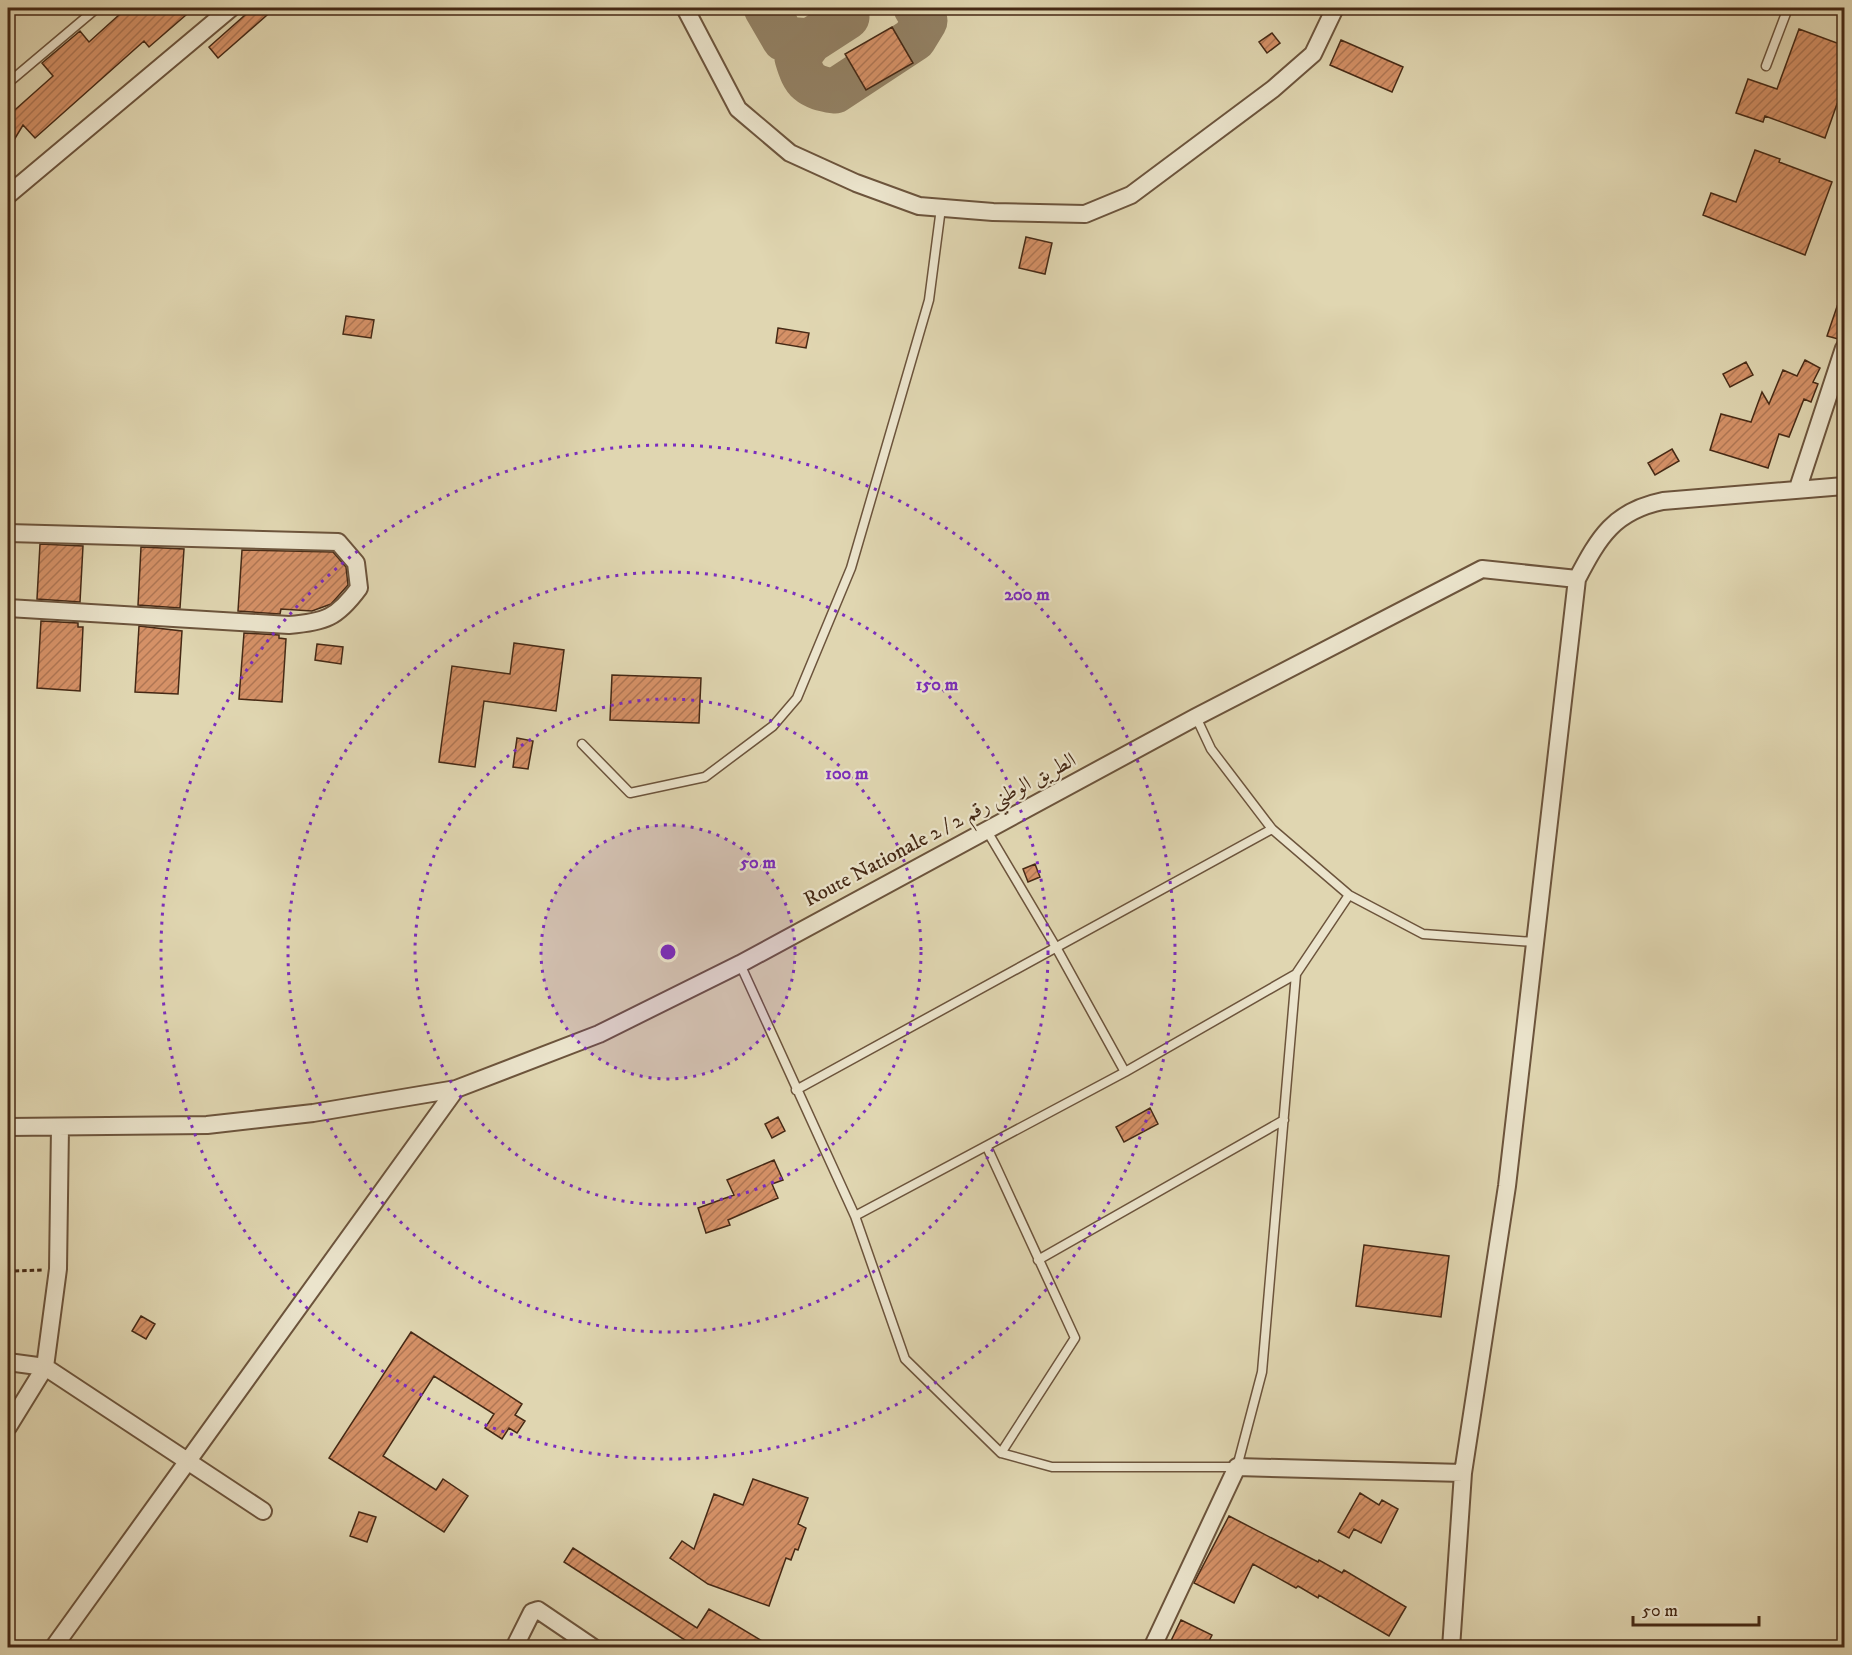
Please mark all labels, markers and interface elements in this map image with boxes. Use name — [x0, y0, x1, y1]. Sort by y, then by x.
text: 200 m — [1004, 584, 1050, 606]
text: 150 m — [916, 674, 959, 696]
street label: Route Nationale 2 / الطريق الوطني رقم 2 — [799, 747, 1084, 918]
text: 100 m — [825, 763, 869, 785]
text: 50 m — [739, 852, 776, 874]
centre of rings — [658, 942, 678, 962]
scale bar — [1633, 1589, 1759, 1627]
text: 50 m — [1642, 1600, 1678, 1622]

